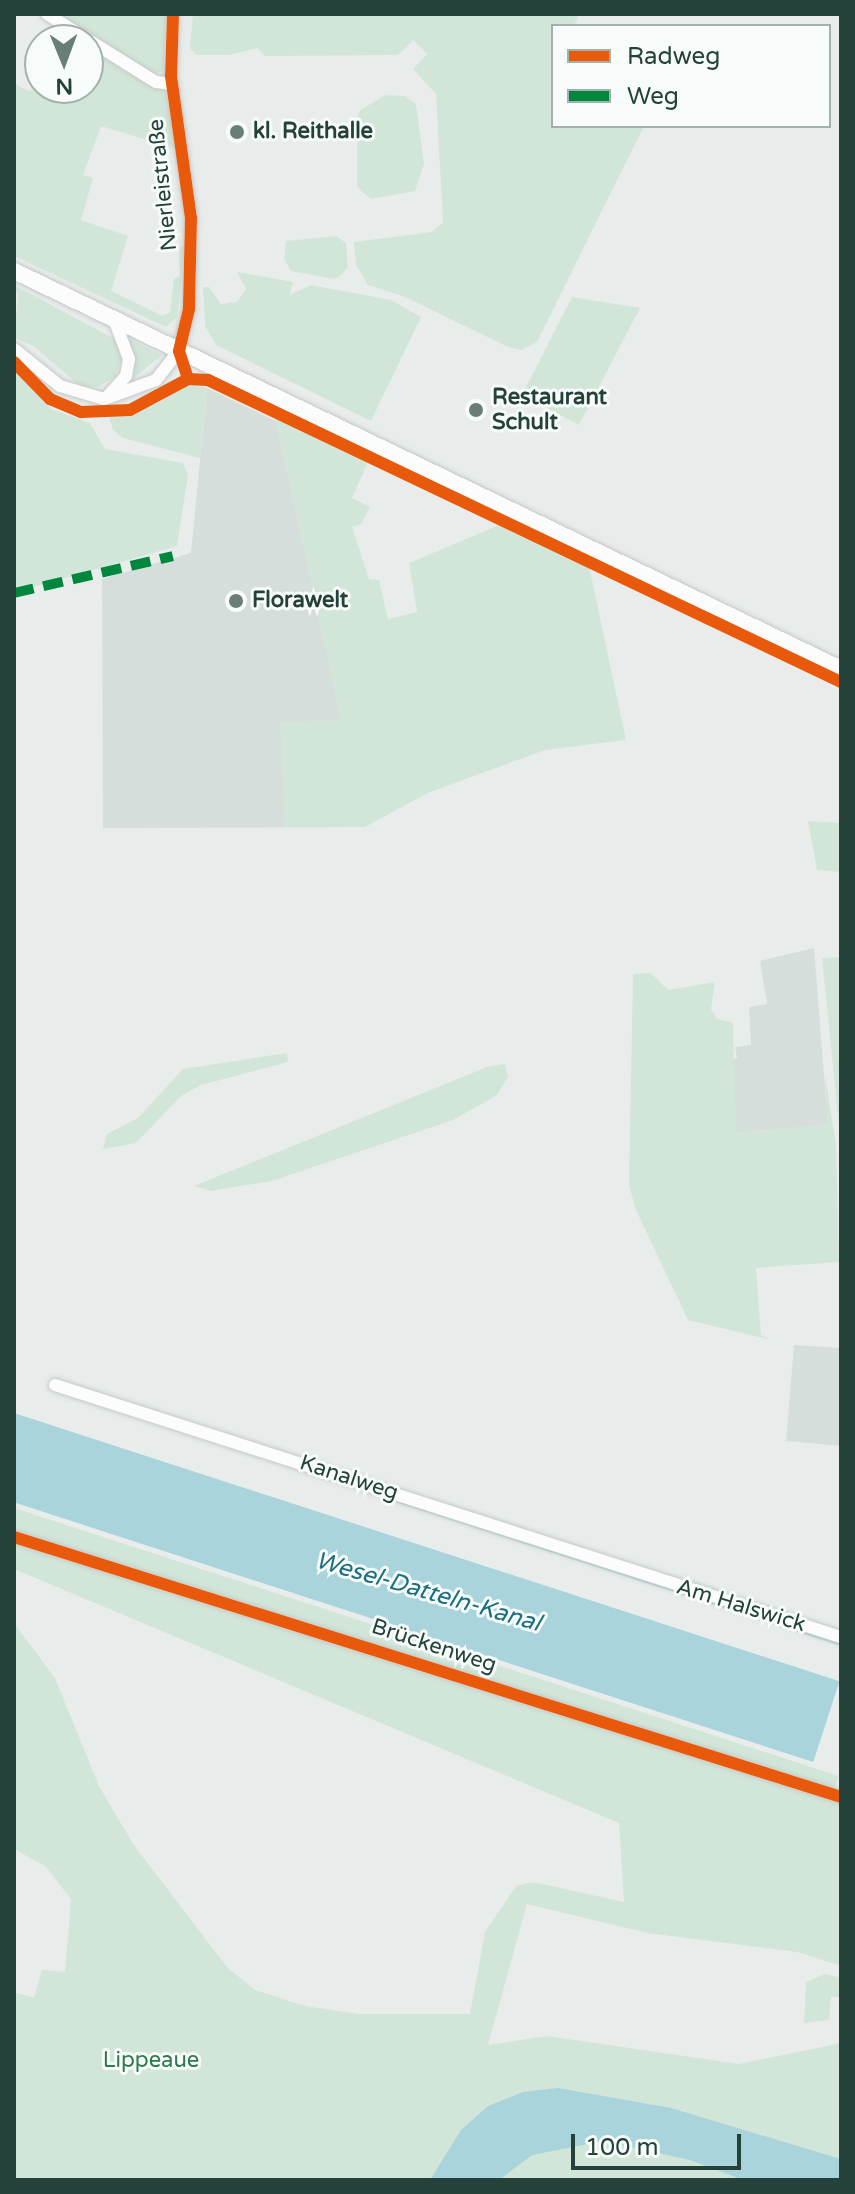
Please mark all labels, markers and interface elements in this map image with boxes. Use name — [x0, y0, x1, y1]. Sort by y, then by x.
north arrow — [24, 24, 104, 104]
legend — [551, 24, 831, 128]
text: Radweg — [627, 42, 720, 71]
text: N — [55, 73, 73, 99]
text: Weg — [627, 82, 679, 111]
street label: Nierleistraße — [143, 118, 183, 252]
place label: kl. Reithalle — [253, 119, 373, 145]
marker: kl. Reithalle — [228, 123, 246, 141]
place label: Restaurant Schult — [492, 384, 607, 436]
marker: Restaurant Schult — [467, 401, 485, 419]
place label: Florawelt — [252, 588, 348, 614]
marker: Florawelt — [227, 592, 245, 610]
street label: Kanalweg — [296, 1450, 402, 1506]
water label: Wesel-Datteln-Kanal — [312, 1546, 544, 1638]
street label: Am Halswick — [673, 1574, 809, 1638]
street label: Brückenweg — [368, 1613, 500, 1679]
park label: Lippeaue — [103, 2048, 199, 2074]
scale bar — [575, 2118, 745, 2168]
text: 100 m — [585, 2133, 659, 2162]

